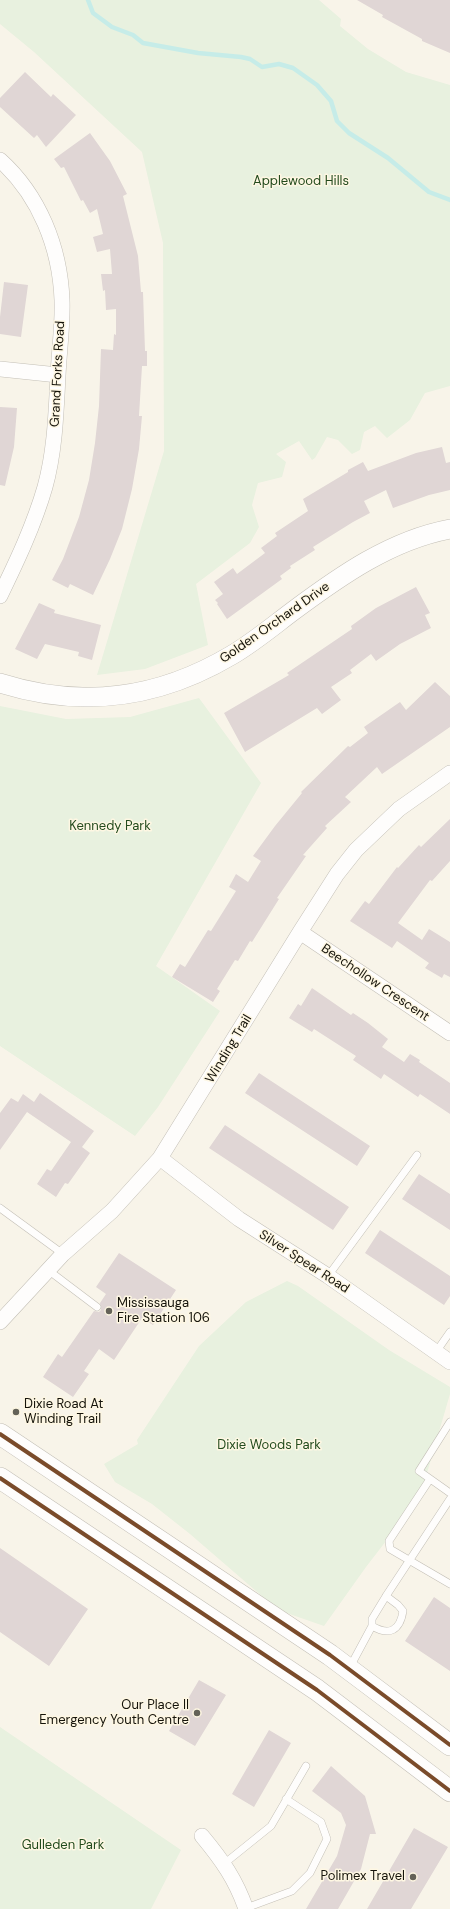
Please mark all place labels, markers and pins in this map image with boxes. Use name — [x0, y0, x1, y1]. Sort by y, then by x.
place label: Mississauga Fire Station 106 — [117, 1296, 210, 1327]
marker: Mississauga Fire Station 106 — [104, 1306, 114, 1316]
place label: Dixie Road At Winding Trail — [24, 1397, 103, 1428]
marker: Dixie Road At Winding Trail — [11, 1407, 21, 1417]
place label: Our Place II Emergency Youth Centre — [39, 1698, 189, 1729]
marker: Our Place II Emergency Youth Centre — [192, 1708, 202, 1718]
place label: Polimex Travel — [321, 1869, 405, 1885]
marker: Polimex Travel — [408, 1872, 418, 1882]

